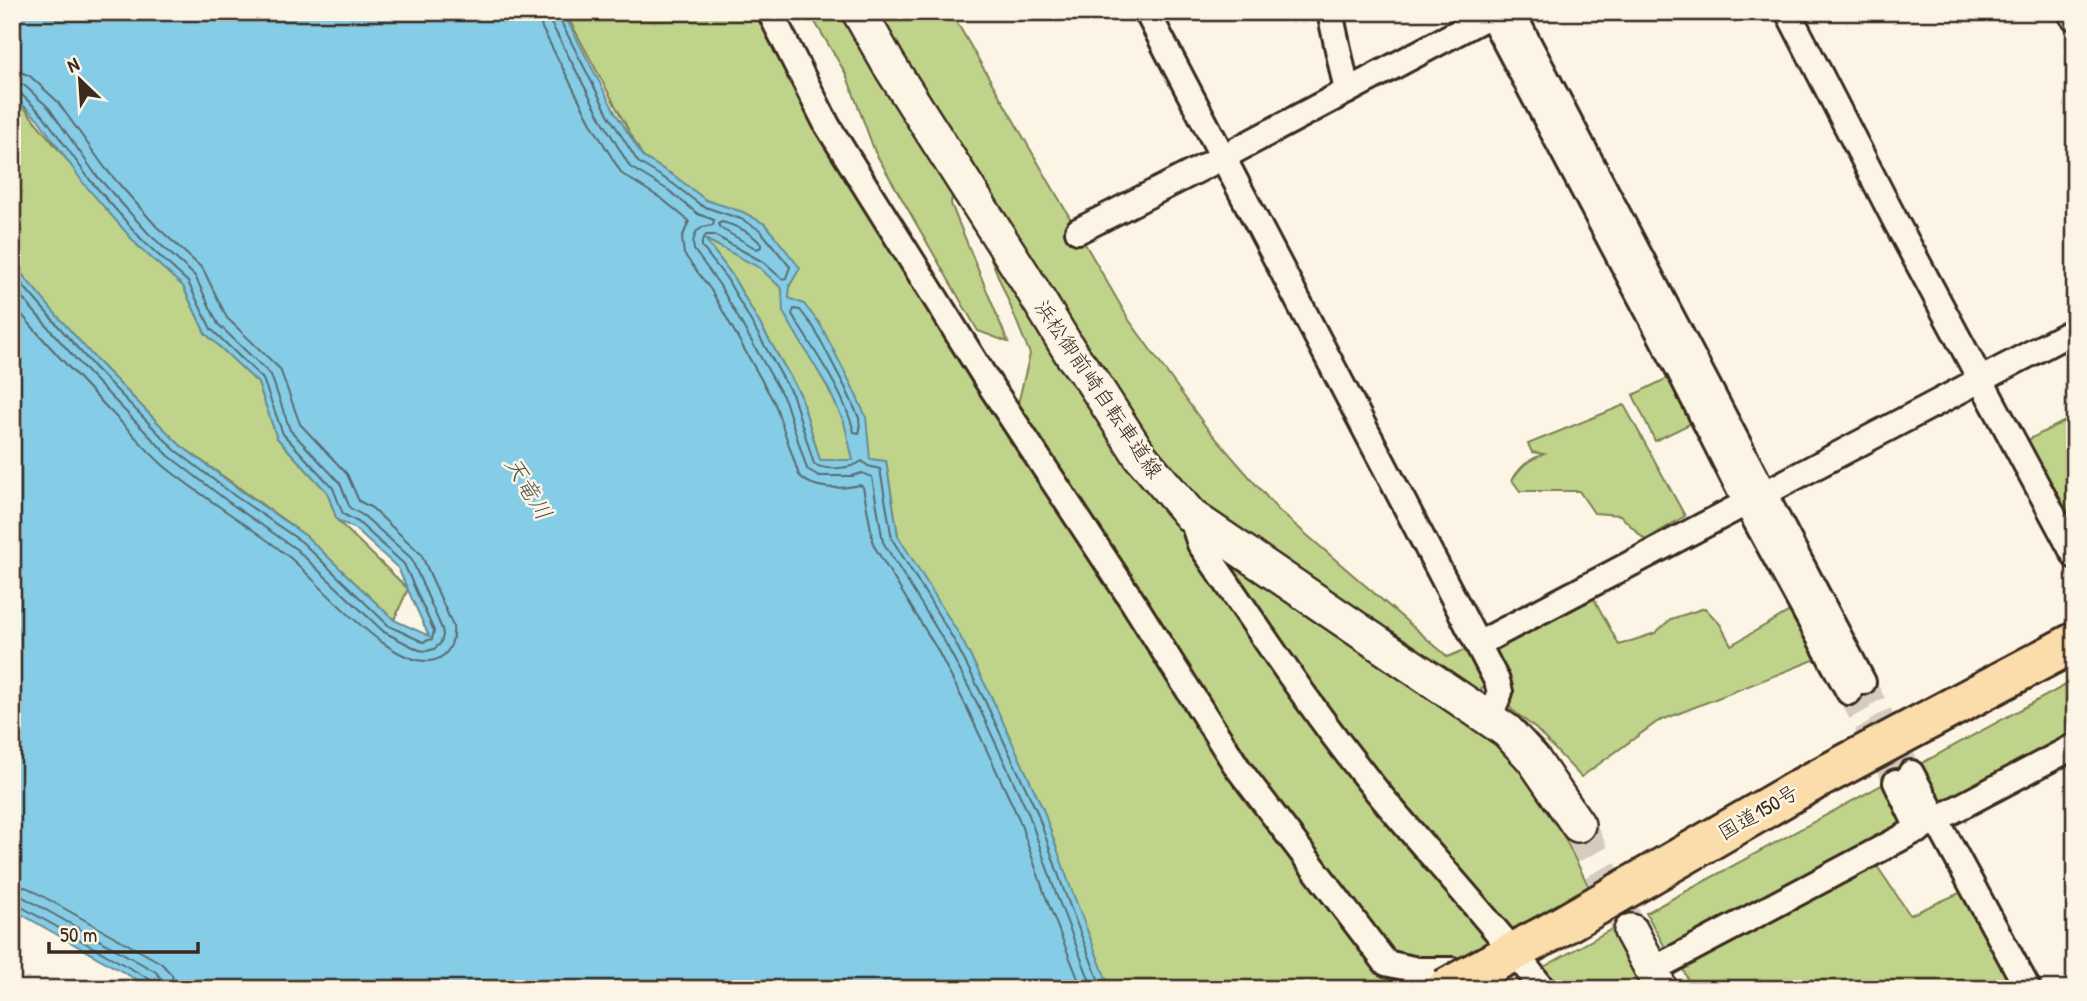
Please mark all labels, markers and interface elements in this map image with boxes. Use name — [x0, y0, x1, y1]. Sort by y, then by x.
north arrow — [46, 46, 116, 116]
text: N — [63, 51, 83, 79]
street label: 浜松御前崎自転車道線 — [1028, 294, 1170, 484]
water label: 天竜川 — [498, 450, 560, 526]
street label: 国道150号 — [1712, 777, 1804, 847]
scale bar — [49, 910, 198, 954]
text: 50 m — [60, 920, 97, 949]

